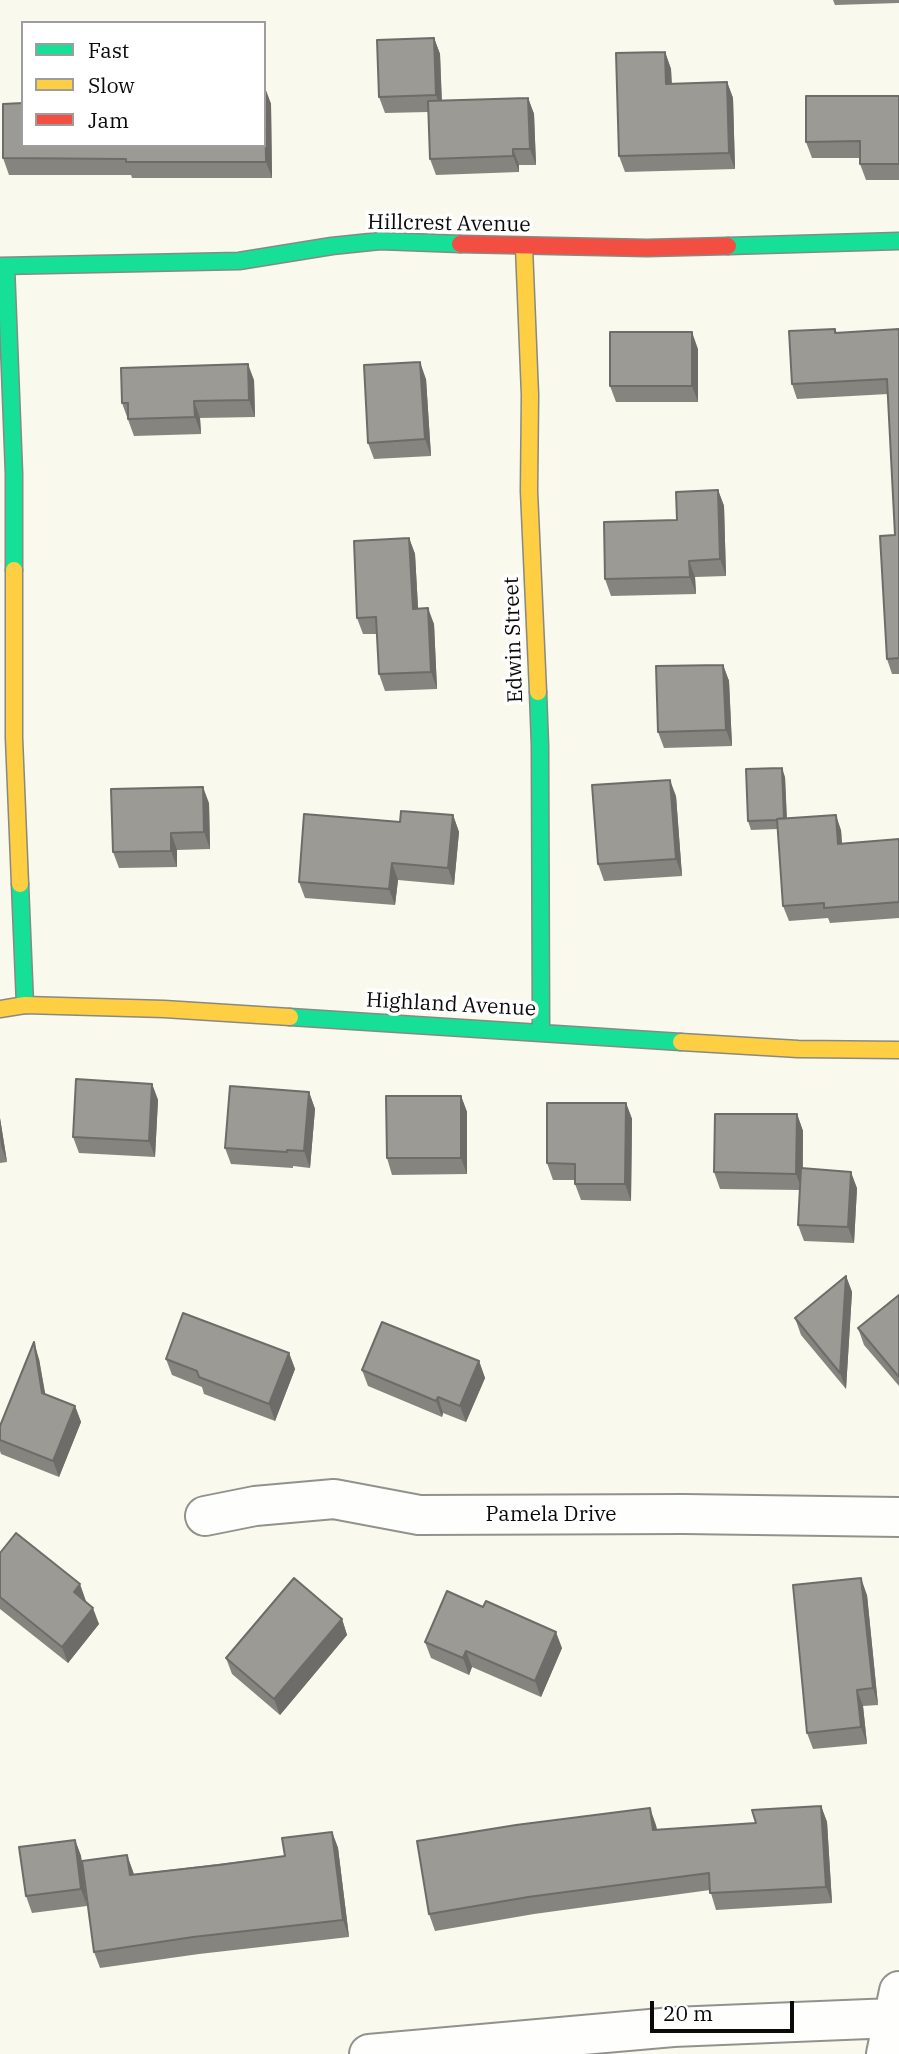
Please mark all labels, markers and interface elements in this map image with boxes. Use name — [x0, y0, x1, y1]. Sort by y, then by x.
legend — [21, 21, 266, 147]
text: Fast — [88, 36, 129, 64]
text: Slow — [88, 71, 135, 99]
text: Jam — [88, 106, 129, 134]
street label: Hillcrest Avenue — [367, 210, 531, 238]
street label: Edwin Street — [499, 576, 529, 704]
street label: Highland Avenue — [365, 988, 537, 1022]
street label: Pamela Drive — [485, 1502, 617, 1528]
scale bar — [654, 1988, 797, 2032]
text: 20 m — [663, 1999, 713, 2027]

